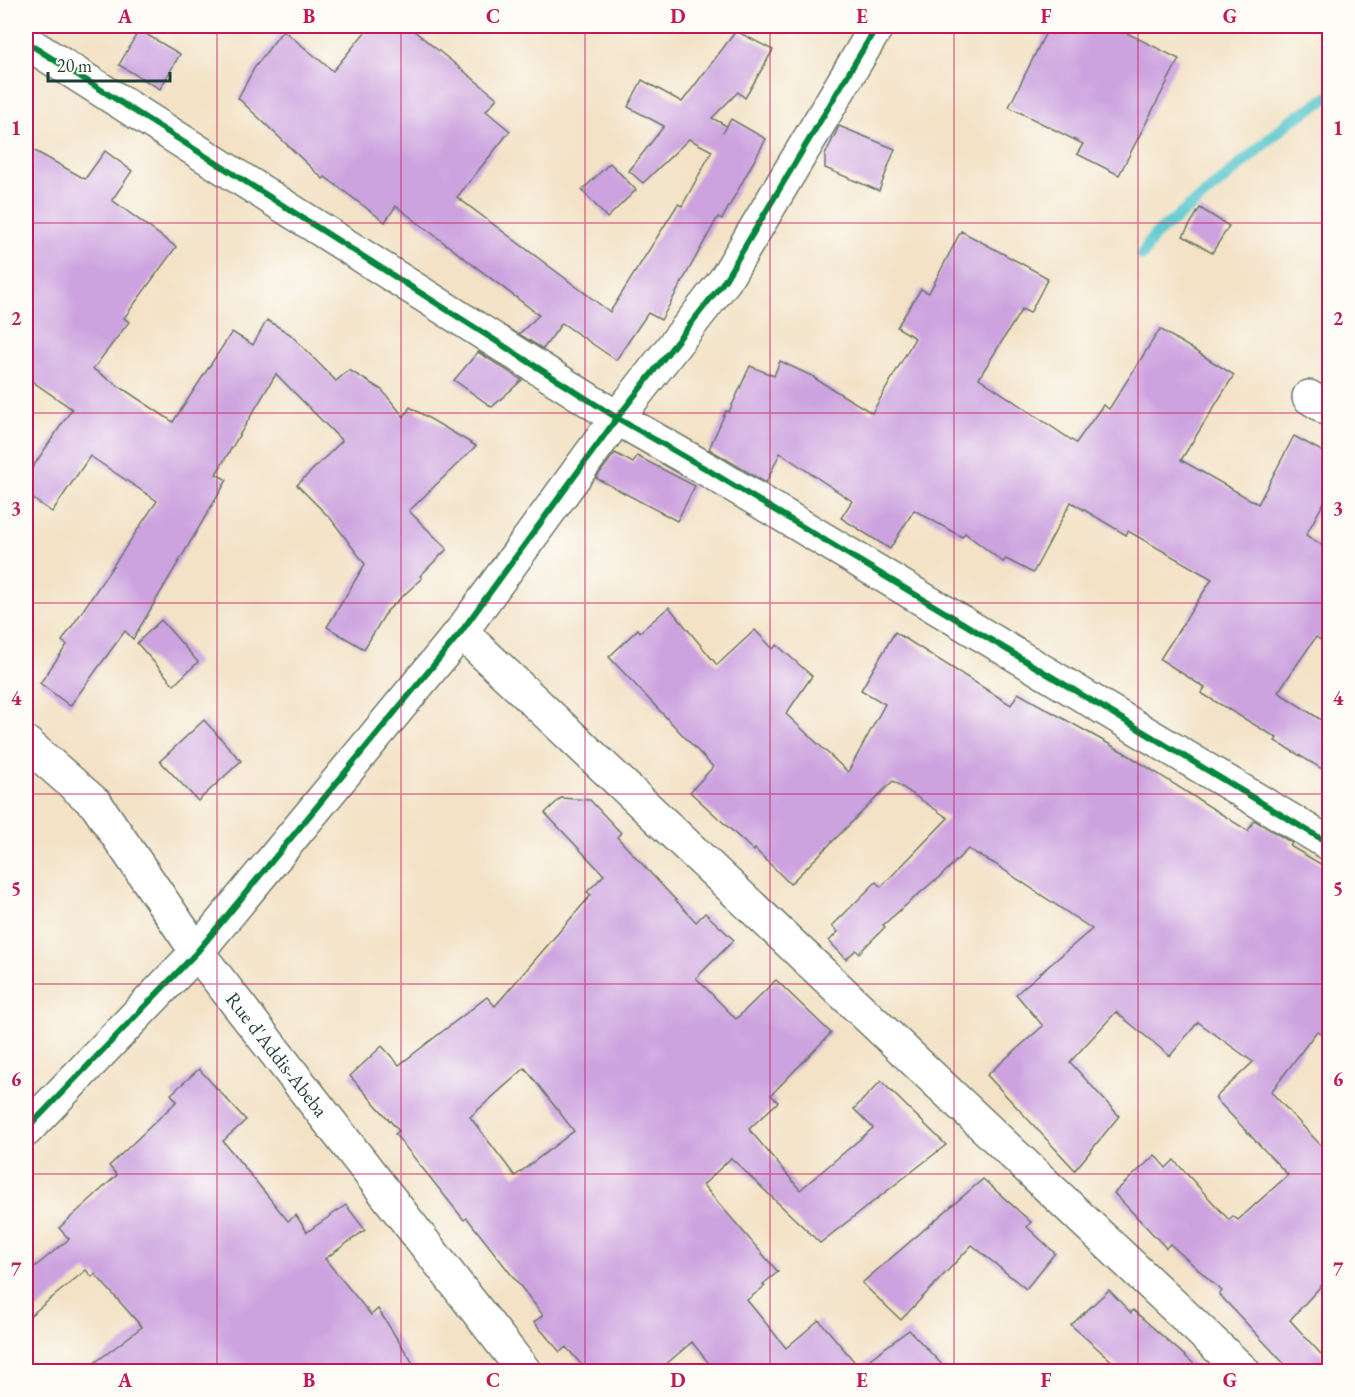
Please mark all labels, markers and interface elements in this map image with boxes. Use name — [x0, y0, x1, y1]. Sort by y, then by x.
text: A — [117, 3, 133, 29]
text: B — [303, 3, 315, 29]
text: C — [486, 3, 500, 29]
text: D — [670, 3, 686, 29]
text: E — [856, 3, 868, 29]
text: F — [1041, 3, 1052, 29]
text: G — [1223, 3, 1237, 29]
scale bar — [48, 45, 170, 83]
text: 20 m — [57, 54, 92, 77]
text: 1 — [11, 115, 21, 141]
text: 1 — [1333, 115, 1343, 141]
text: 2 — [11, 305, 22, 331]
text: 2 — [1333, 305, 1344, 331]
text: 3 — [11, 495, 21, 521]
text: 3 — [1333, 495, 1343, 521]
text: 4 — [11, 685, 22, 711]
text: 4 — [1333, 685, 1344, 711]
text: 5 — [11, 875, 21, 901]
text: 5 — [1333, 875, 1343, 901]
street label: Rue d'Addis-Abeba — [220, 987, 334, 1122]
text: 6 — [11, 1066, 22, 1092]
text: 6 — [1333, 1066, 1344, 1092]
text: 7 — [11, 1256, 22, 1282]
text: 7 — [1333, 1256, 1344, 1282]
text: A — [117, 1367, 133, 1393]
text: B — [303, 1367, 315, 1393]
text: C — [486, 1367, 500, 1393]
text: D — [670, 1367, 686, 1393]
text: E — [856, 1367, 868, 1393]
text: F — [1041, 1367, 1052, 1393]
text: G — [1223, 1367, 1237, 1393]

